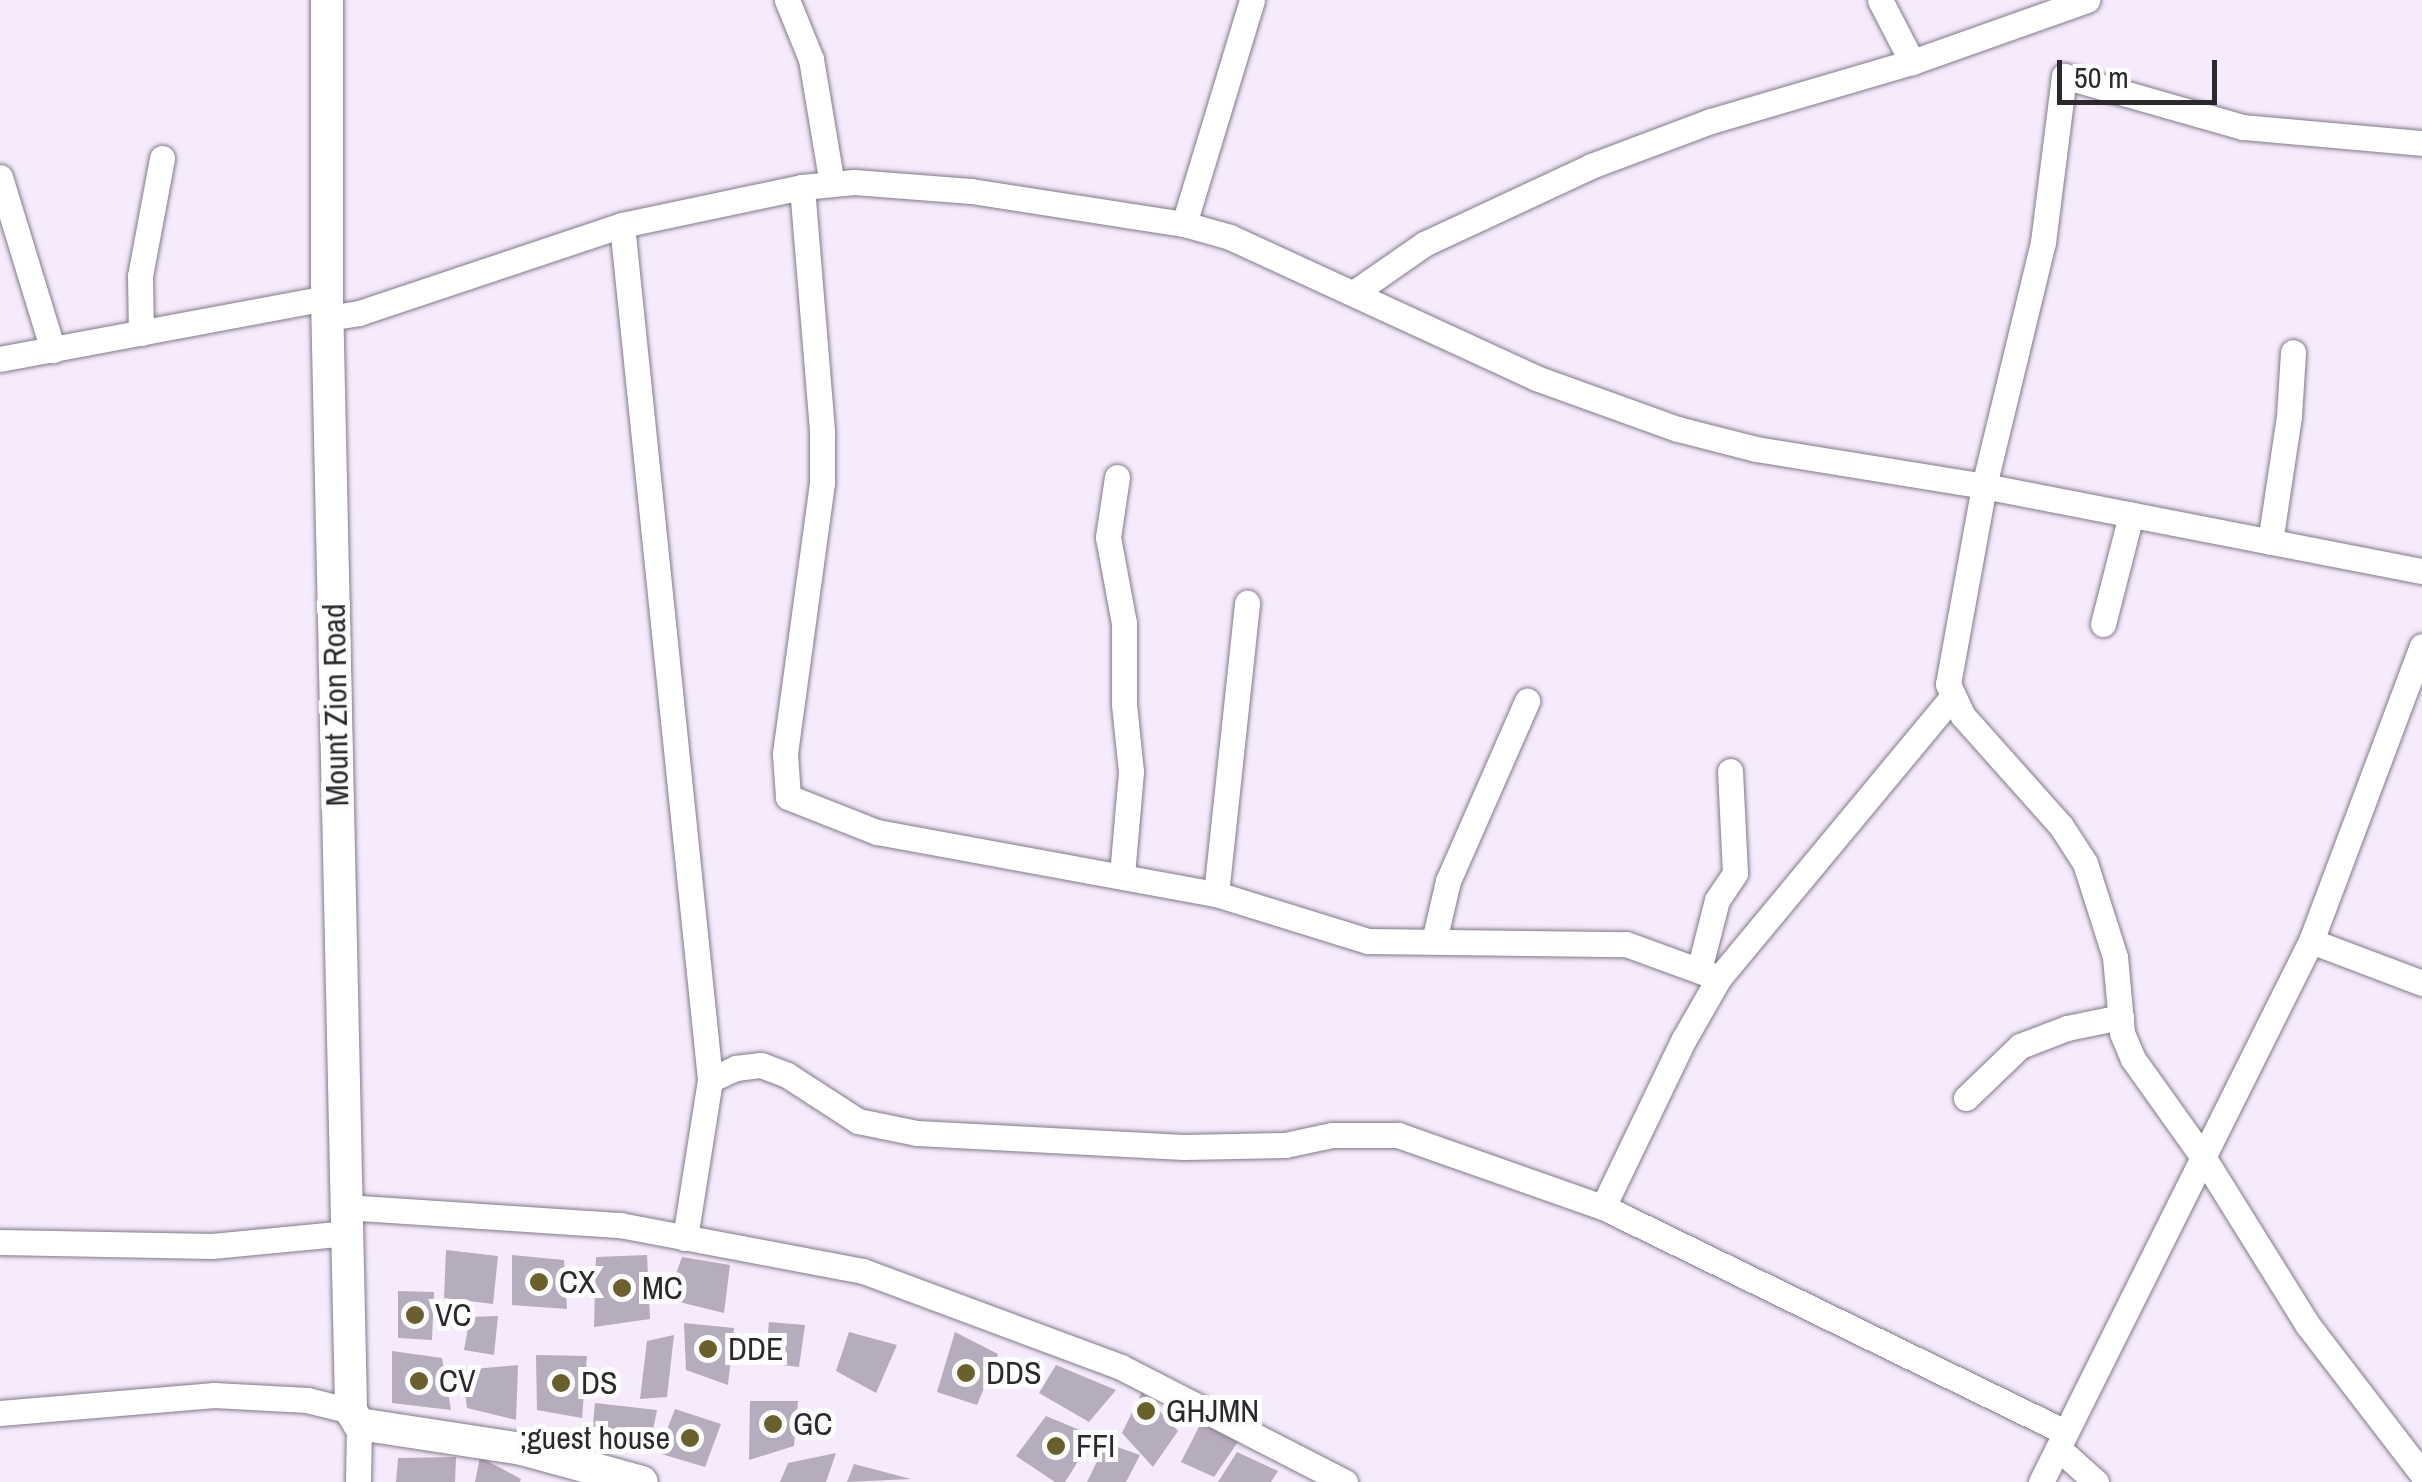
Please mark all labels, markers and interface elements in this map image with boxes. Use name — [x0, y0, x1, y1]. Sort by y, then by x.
scale bar — [2062, 40, 2222, 102]
text: 50 m — [2074, 57, 2129, 97]
street label: Mount Zion Road — [315, 603, 357, 807]
place label: CX — [559, 1263, 595, 1301]
place label: MC — [642, 1269, 683, 1307]
marker: CX — [528, 1271, 550, 1293]
marker: MC — [611, 1277, 633, 1299]
place label: VC — [435, 1296, 471, 1334]
marker: VC — [404, 1304, 426, 1326]
place label: DDE — [728, 1330, 783, 1368]
marker: DDE — [697, 1338, 719, 1360]
place label: DDS — [986, 1354, 1041, 1392]
place label: CV — [439, 1362, 475, 1400]
marker: DDS — [955, 1362, 977, 1384]
place label: DS — [581, 1364, 617, 1402]
marker: CV — [408, 1370, 430, 1392]
marker: DS — [550, 1372, 572, 1394]
place label: GHJMN — [1166, 1392, 1259, 1430]
marker: GHJMN — [1135, 1400, 1157, 1422]
place label: GC — [793, 1405, 832, 1443]
marker: GC — [762, 1413, 784, 1435]
place label: ;guest house — [520, 1419, 670, 1457]
marker: ;guest house — [679, 1427, 701, 1449]
place label: FFI — [1076, 1427, 1115, 1465]
marker: FFI — [1045, 1435, 1067, 1457]

